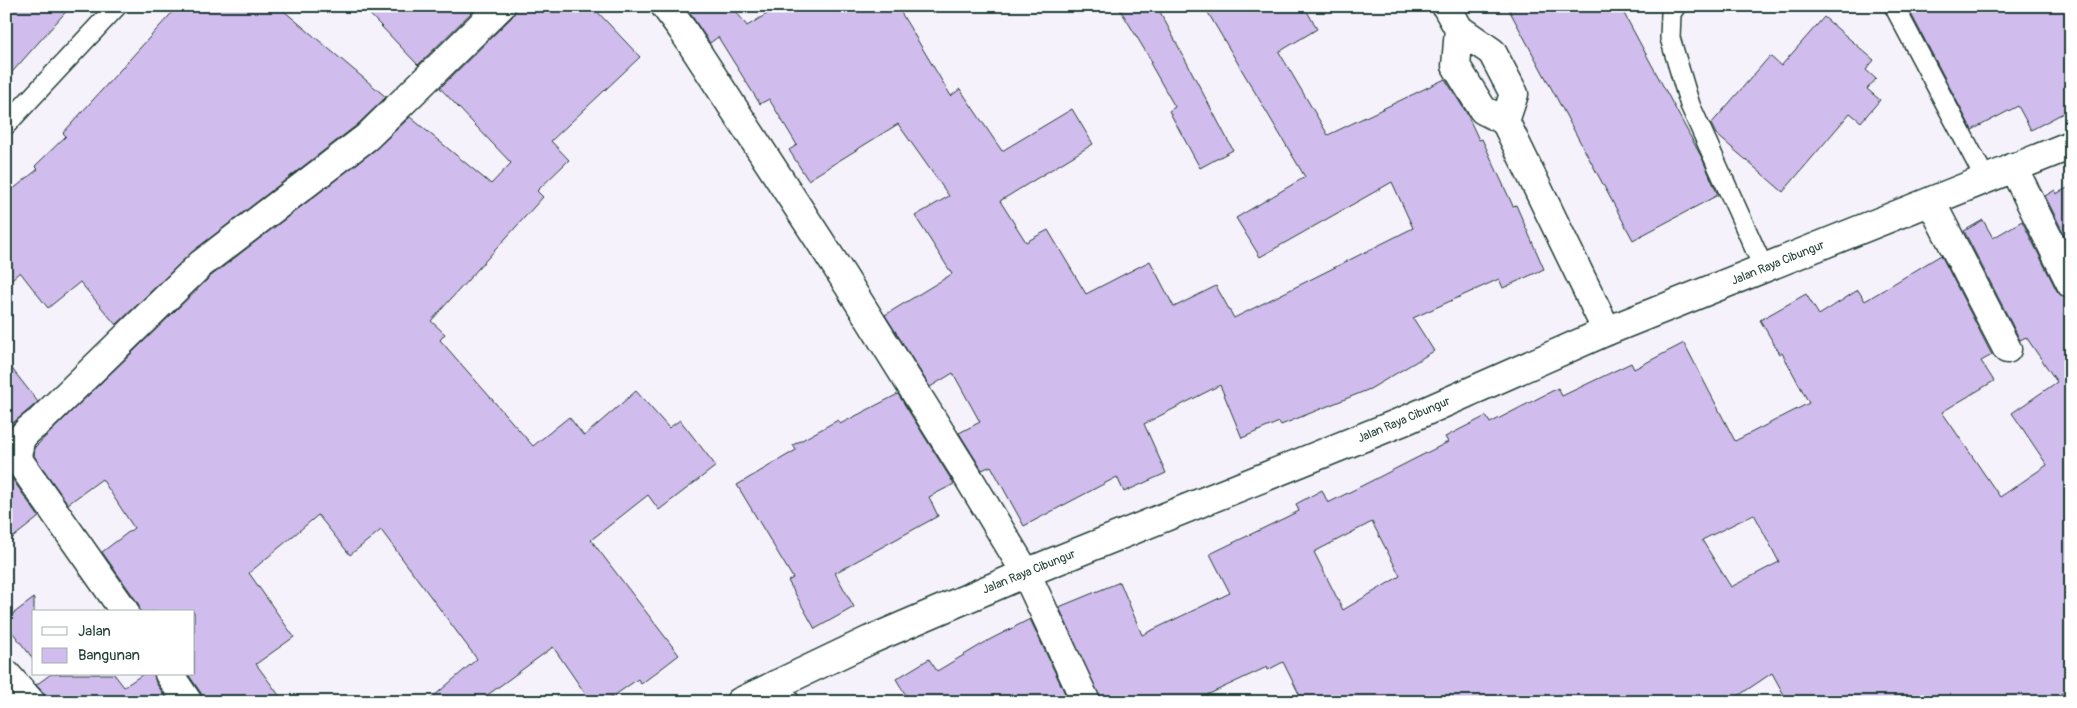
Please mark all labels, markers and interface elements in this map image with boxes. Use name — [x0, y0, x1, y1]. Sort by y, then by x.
street label: Jalan Raya Cibungur — [1729, 237, 1827, 289]
street label: Jalan Raya Cibungur — [1355, 393, 1453, 446]
street label: Jalan Raya Cibungur — [980, 546, 1078, 598]
legend — [32, 610, 195, 676]
text: Jalan — [78, 622, 111, 641]
text: Bangunan — [78, 646, 140, 665]

